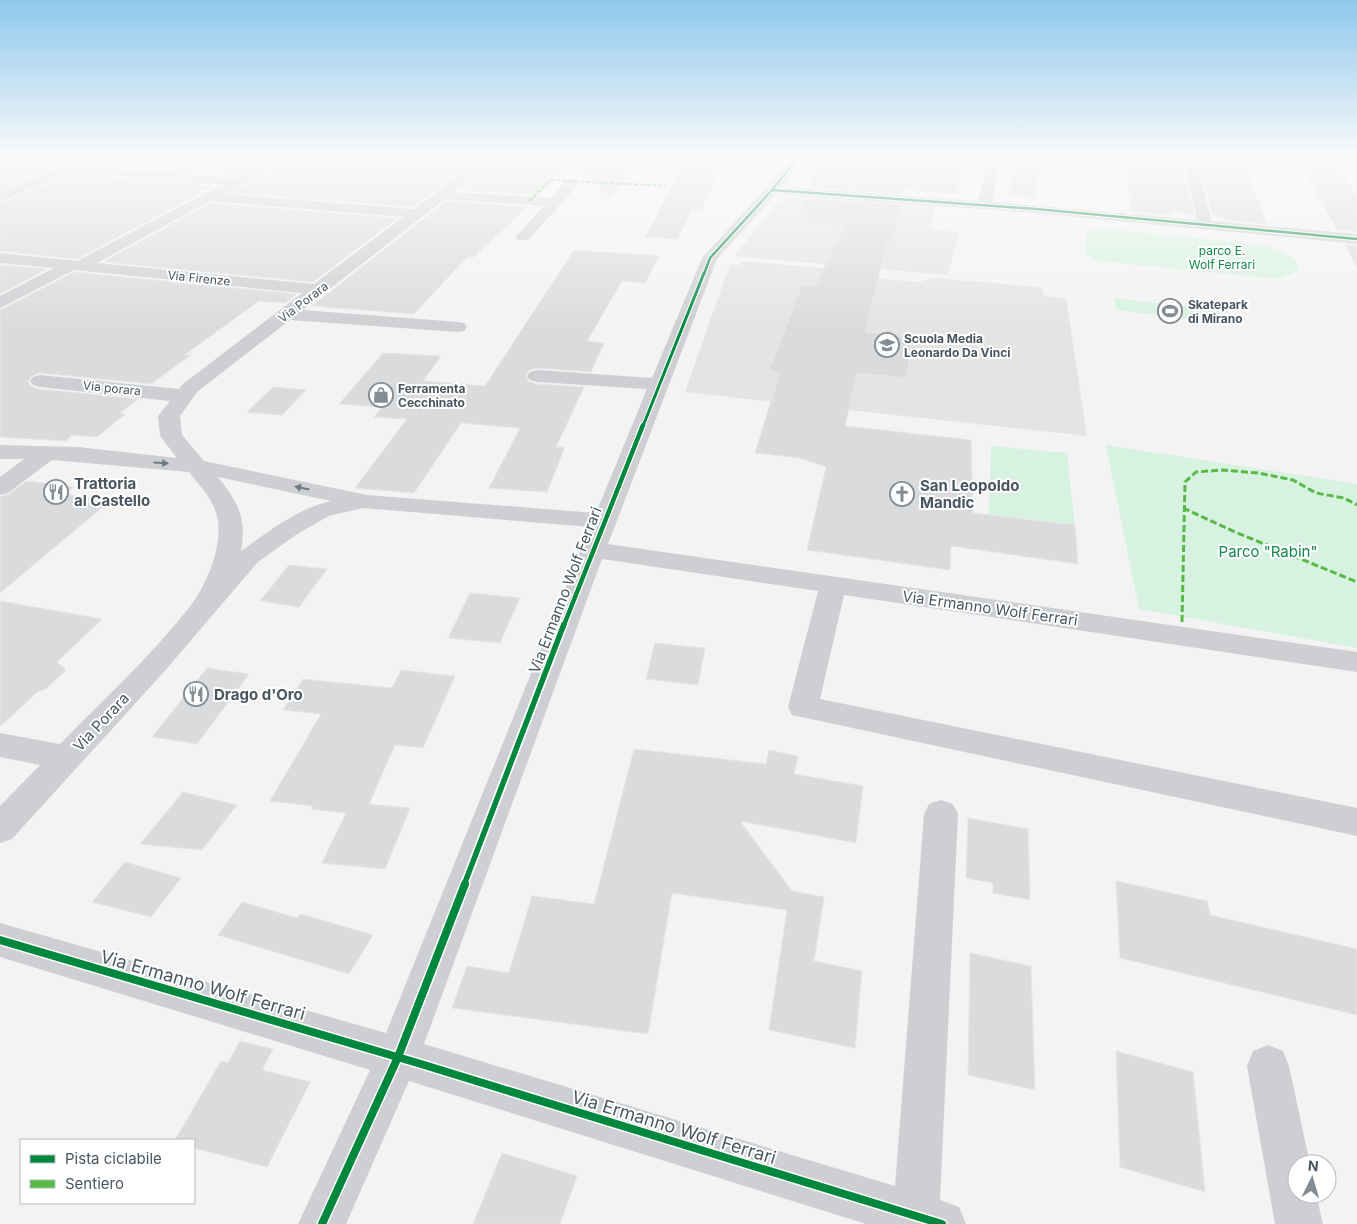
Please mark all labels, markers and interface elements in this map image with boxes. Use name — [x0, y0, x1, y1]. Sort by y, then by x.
park label: parco E. Wolf Ferrari — [1189, 243, 1255, 272]
street label: Via Firenze — [167, 267, 231, 289]
street label: Via Porara — [275, 278, 331, 326]
place label: Skatepark di Mirano — [1188, 297, 1248, 326]
sports icon: Skatepark di Mirano — [1157, 298, 1183, 324]
place label: Scuola Media Leonardo Da Vinci — [904, 331, 1011, 360]
school or university icon: Scuola Media Leonardo Da Vinci — [874, 332, 900, 358]
street label: Via porara — [82, 377, 142, 399]
place label: Ferramenta Cecchinato — [398, 381, 466, 410]
shop icon: Ferramenta Cecchinato — [368, 382, 394, 408]
one-way arrow — [154, 460, 170, 468]
place label: Trattoria al Castello — [74, 474, 150, 510]
place label: San Leopoldo Mandic — [920, 476, 1019, 512]
restaurant icon: Trattoria al Castello — [43, 479, 69, 505]
church icon: San Leopoldo Mandic — [889, 481, 915, 507]
one-way arrow — [294, 484, 309, 492]
street label: Via Ermanno Wolf Ferrari — [524, 504, 606, 676]
park label: Parco "Rabin" — [1219, 542, 1317, 561]
street label: Via Ermanno Wolf Ferrari — [901, 586, 1079, 630]
restaurant icon: Drago d'Oro — [183, 681, 209, 707]
place label: Drago d'Oro — [214, 685, 303, 704]
street label: Via Porara — [69, 689, 133, 755]
street label: Via Ermanno Wolf Ferrari — [98, 946, 308, 1024]
street label: Via Ermanno Wolf Ferrari — [569, 1086, 779, 1168]
legend — [20, 1139, 195, 1204]
text: Pista ciclabile — [65, 1149, 162, 1168]
north arrow — [1287, 1154, 1337, 1204]
text: N — [1307, 1157, 1319, 1174]
text: Sentiero — [65, 1174, 124, 1193]

